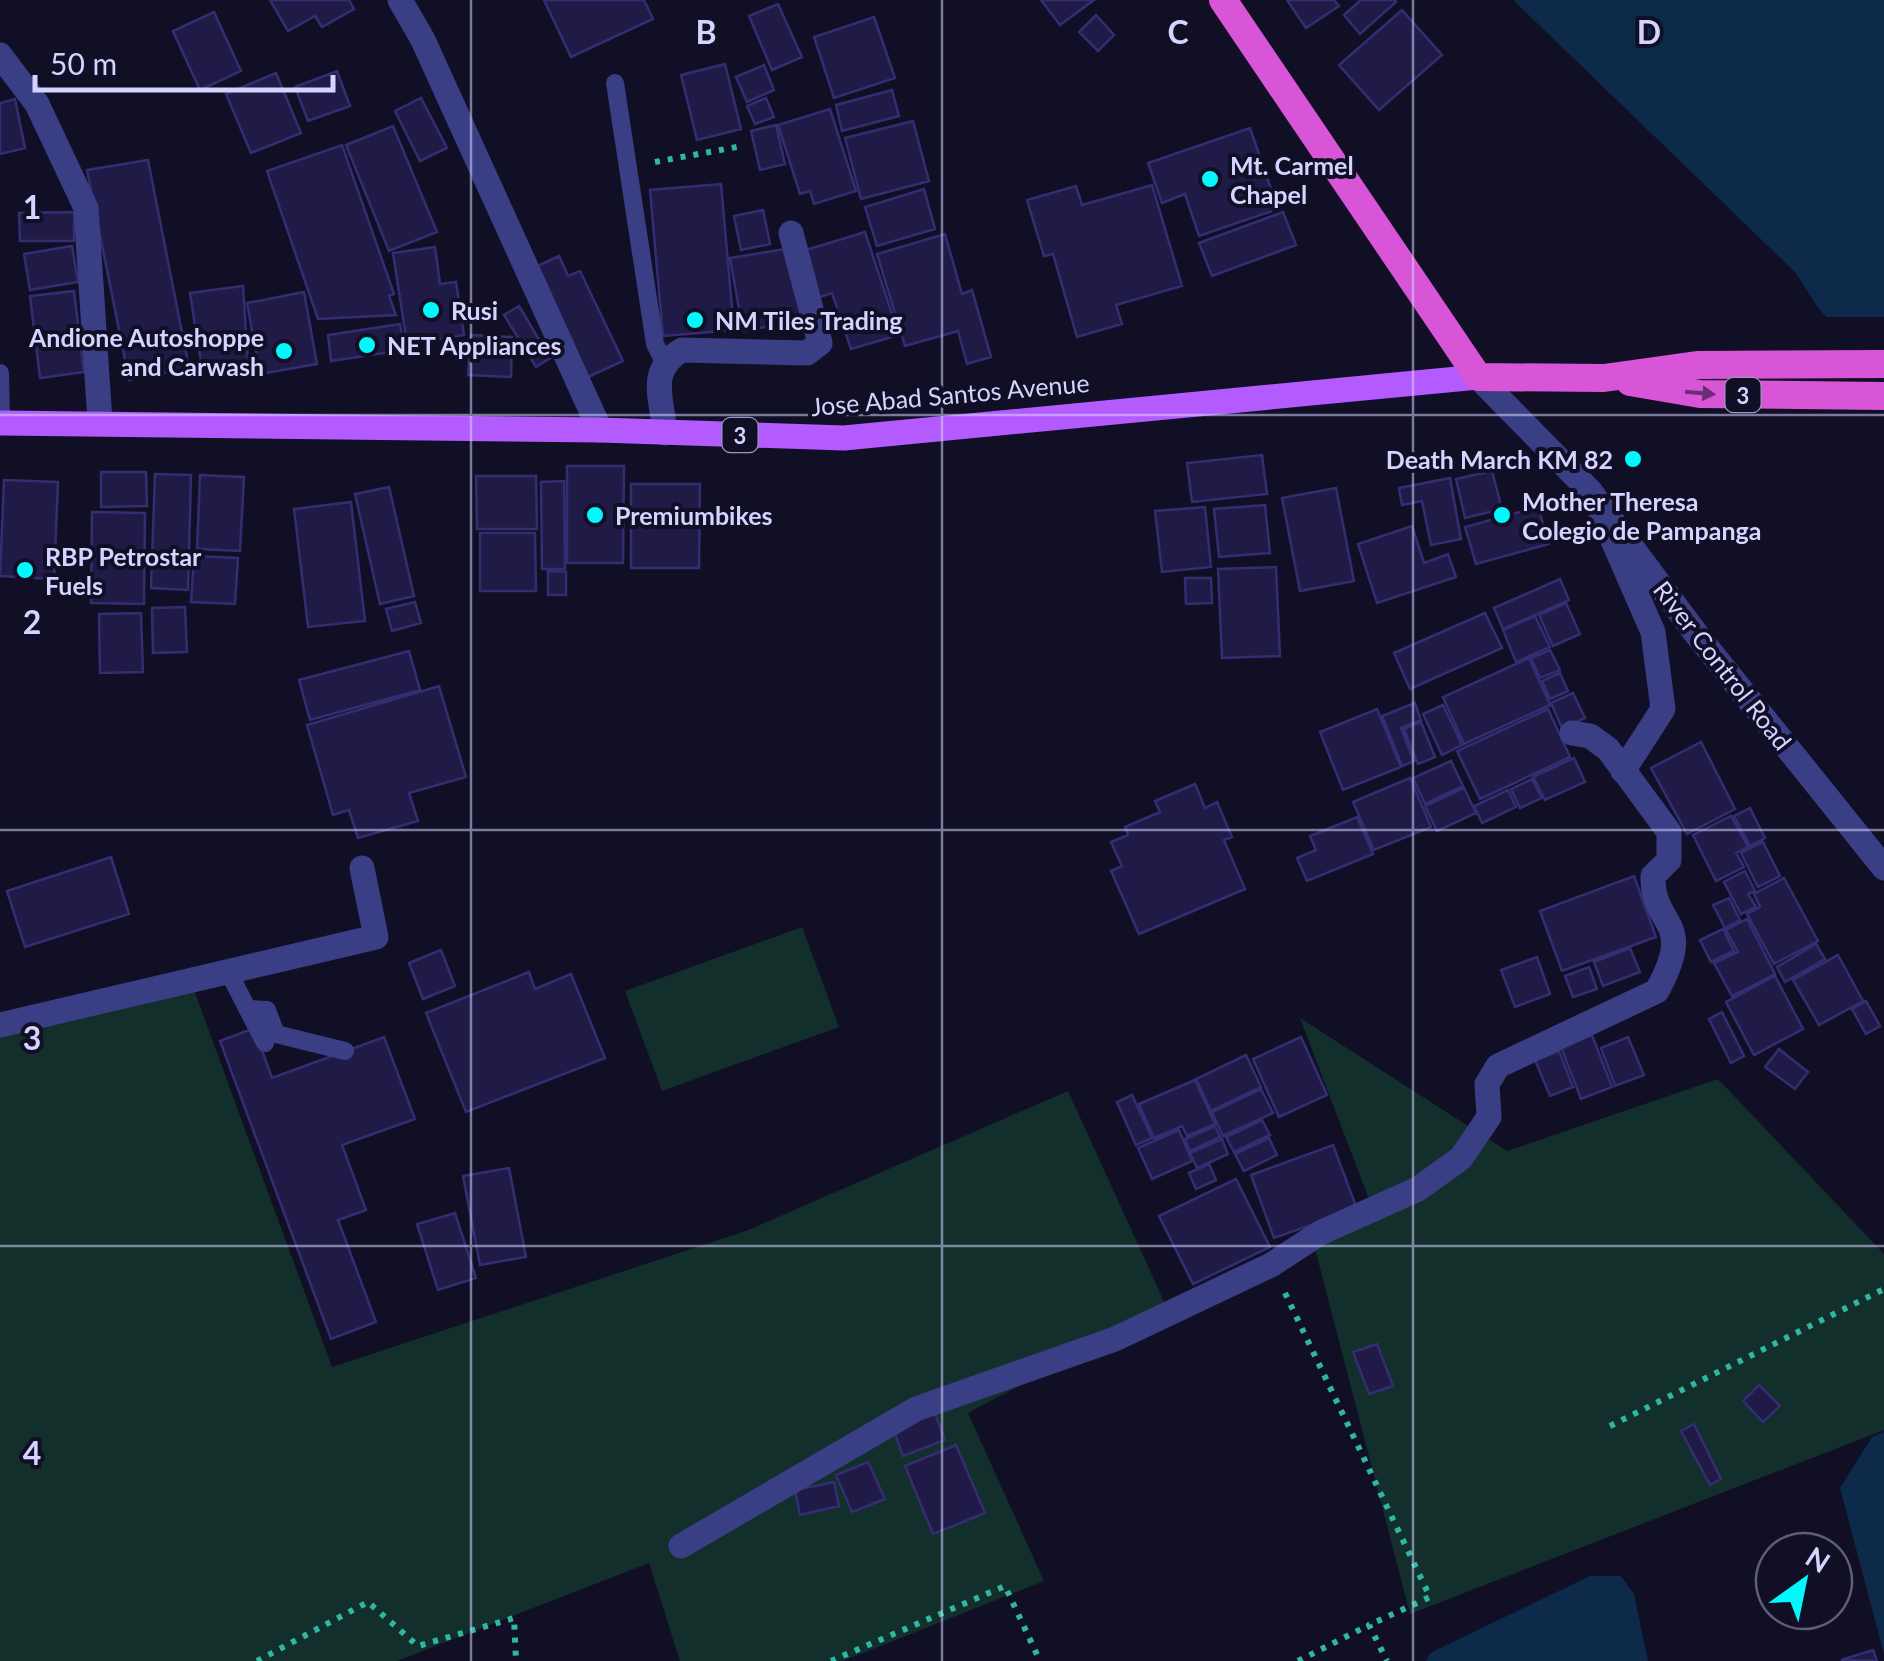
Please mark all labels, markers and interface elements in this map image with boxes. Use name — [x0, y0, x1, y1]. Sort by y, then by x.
text: B — [695, 12, 717, 51]
text: C — [1167, 12, 1189, 51]
text: D — [1637, 12, 1661, 51]
scale bar — [35, 30, 332, 92]
text: 50 m — [50, 45, 117, 81]
place label: Mt. Carmel Chapel — [1230, 150, 1354, 209]
marker: Mt. Carmel Chapel — [1199, 168, 1221, 190]
text: 1 — [23, 187, 41, 226]
place label: Rusi — [451, 295, 498, 325]
marker: Rusi — [420, 299, 442, 321]
place label: NM Tiles Trading — [715, 305, 902, 335]
marker: NM Tiles Trading — [684, 309, 706, 331]
place label: Andione Autoshoppe and Carwash — [28, 322, 264, 381]
place label: NET Appliances — [387, 330, 561, 360]
marker: NET Appliances — [356, 334, 378, 356]
marker: Andione Autoshoppe and Carwash — [273, 340, 295, 362]
street label: Jose Abad Santos Avenue — [810, 367, 1090, 421]
road number: 3 — [1726, 378, 1760, 412]
one-way arrow — [1685, 385, 1717, 401]
road number: 3 — [722, 418, 758, 452]
place label: Death March KM 82 — [1386, 444, 1613, 474]
marker: Death March KM 82 — [1622, 448, 1644, 470]
place label: Mother Theresa Colegio de Pampanga — [1522, 486, 1761, 545]
place label: Premiumbikes — [615, 500, 773, 530]
marker: Premiumbikes — [584, 504, 606, 526]
marker: Mother Theresa Colegio de Pampanga — [1491, 504, 1513, 526]
place label: RBP Petrostar Fuels — [45, 541, 202, 600]
marker: RBP Petrostar Fuels — [14, 559, 36, 581]
street label: River Control Road — [1648, 575, 1798, 755]
text: 2 — [23, 602, 41, 641]
text: 3 — [23, 1018, 41, 1057]
text: 4 — [23, 1433, 41, 1472]
north arrow — [1754, 1531, 1854, 1631]
text: N — [1800, 1539, 1836, 1579]

